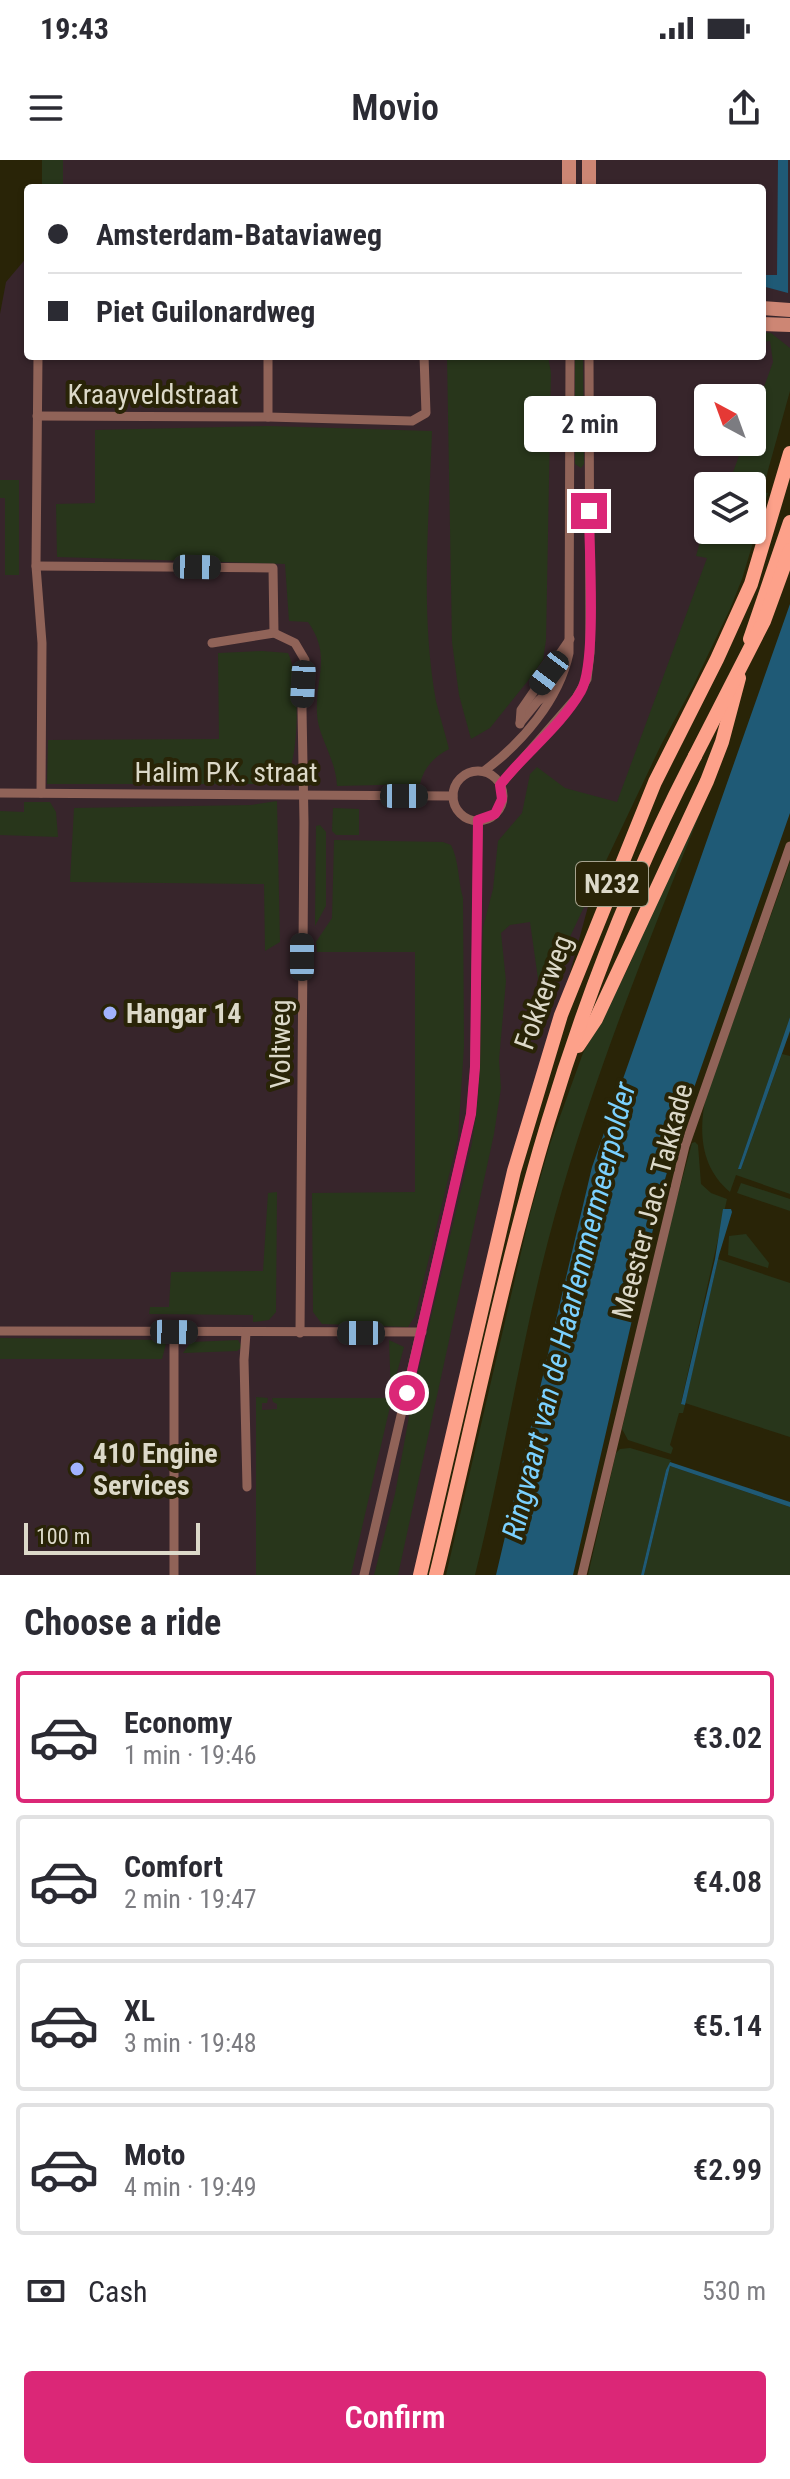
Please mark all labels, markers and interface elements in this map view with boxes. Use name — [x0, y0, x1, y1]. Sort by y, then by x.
text: 19:43 — [40, 11, 109, 46]
icon: menu — [24, 86, 68, 130]
icon: share — [722, 86, 766, 130]
text: Movio — [351, 87, 439, 129]
text: Amsterdam-Bataviaweg — [96, 217, 382, 252]
text: Piet Guilonardweg — [96, 294, 315, 329]
street label: Kraayveldstraat — [68, 378, 238, 411]
north arrow — [694, 384, 766, 456]
map controls — [694, 384, 766, 544]
callout: 2 min — [523, 395, 655, 451]
text: 2 min — [561, 409, 619, 439]
button: layers — [694, 472, 766, 544]
route end — [571, 493, 607, 529]
car — [173, 555, 221, 579]
car — [525, 647, 573, 699]
car — [290, 659, 316, 709]
street label: Halim P.K. straat — [135, 756, 317, 789]
car — [380, 784, 428, 808]
road number: N232 — [576, 862, 648, 906]
street label: Fokkerweg — [508, 931, 579, 1054]
car — [290, 933, 314, 981]
place label: Hangar 14 — [126, 997, 241, 1030]
street label: Voltweg — [264, 1000, 297, 1088]
marker: Hangar 14 — [101, 1004, 119, 1022]
water label: Ringvaart van de Haarlemmermeerpolder — [495, 1078, 643, 1543]
street label: Meester Jac. Takkade — [605, 1080, 700, 1322]
car — [150, 1320, 198, 1344]
car — [337, 1321, 385, 1345]
route start — [389, 1375, 425, 1411]
place label: 410 Engine Services — [93, 1437, 218, 1502]
marker: 410 Engine Services — [68, 1460, 86, 1478]
scale bar — [24, 1519, 200, 1555]
text: 100 m — [36, 1524, 90, 1549]
text: Choose a ride — [24, 1602, 221, 1644]
icon: car — [28, 1701, 100, 1773]
text: Economy — [124, 1705, 232, 1740]
text: €3.02 — [693, 1720, 762, 1755]
text: 1 min · 19:46 — [124, 1740, 257, 1770]
icon: car — [28, 1845, 100, 1917]
text: Comfort — [124, 1849, 223, 1884]
text: €4.08 — [693, 1864, 762, 1899]
text: 2 min · 19:47 — [124, 1884, 257, 1914]
icon: car — [28, 1989, 100, 2061]
text: XL — [124, 1993, 155, 2028]
text: €5.14 — [693, 2008, 762, 2043]
text: 3 min · 19:48 — [124, 2028, 257, 2058]
icon: car — [28, 2133, 100, 2205]
text: Moto — [124, 2137, 185, 2172]
text: €2.99 — [693, 2152, 762, 2187]
text: 4 min · 19:49 — [124, 2172, 257, 2202]
icon: cash — [24, 2269, 68, 2313]
text: Cash — [88, 2274, 148, 2309]
text: 530 m — [702, 2276, 766, 2306]
button: Confirm — [24, 2371, 766, 2463]

